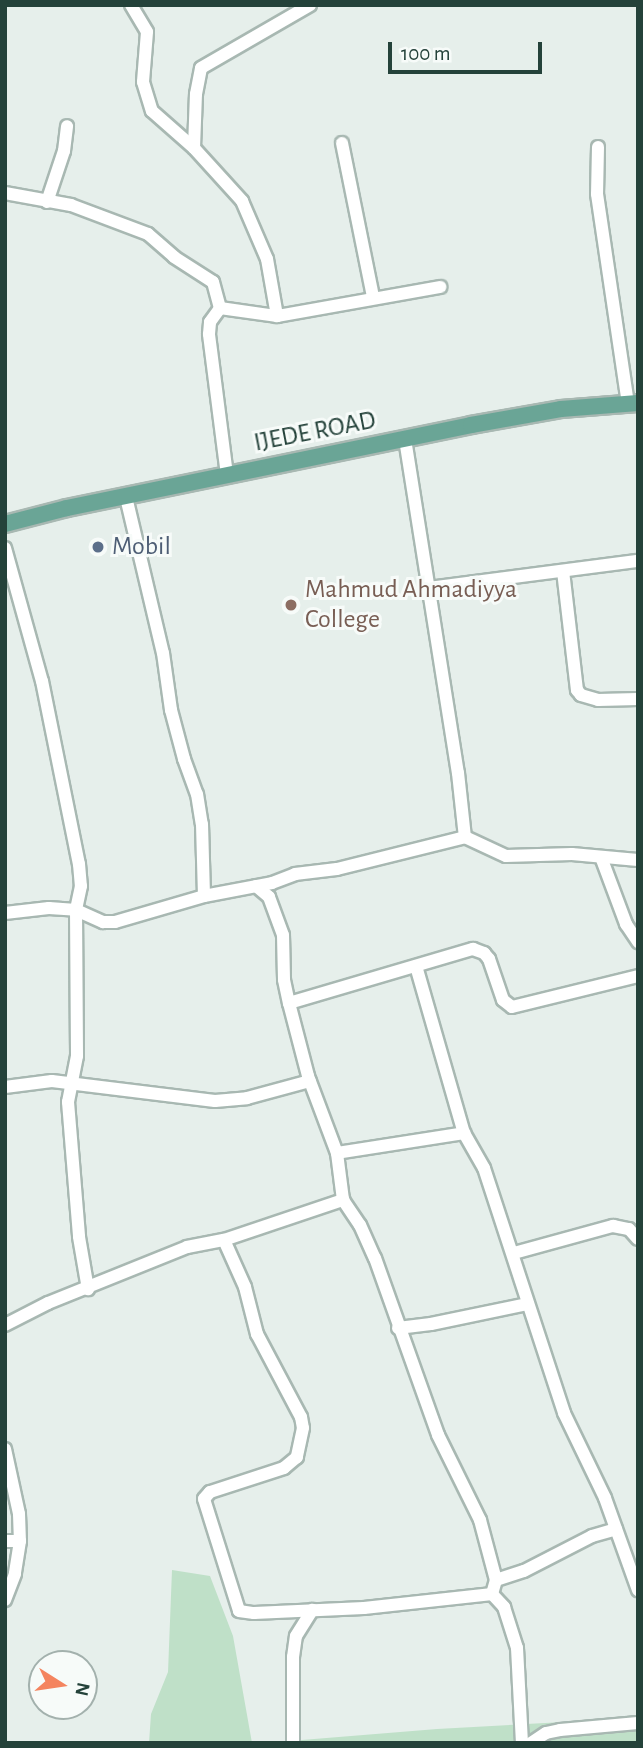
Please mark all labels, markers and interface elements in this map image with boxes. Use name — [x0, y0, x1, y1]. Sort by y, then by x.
scale bar — [391, 28, 545, 72]
text: 100 m — [401, 43, 451, 64]
street label: IJEDE ROAD — [251, 405, 379, 459]
place label: Mobil — [112, 531, 171, 563]
marker: Mobil — [90, 539, 106, 555]
place label: Mahmud Ahmadiyya College — [305, 574, 517, 636]
marker: Mahmud Ahmadiyya College — [283, 597, 299, 613]
north arrow — [28, 1650, 98, 1720]
text: N — [71, 1681, 93, 1697]

